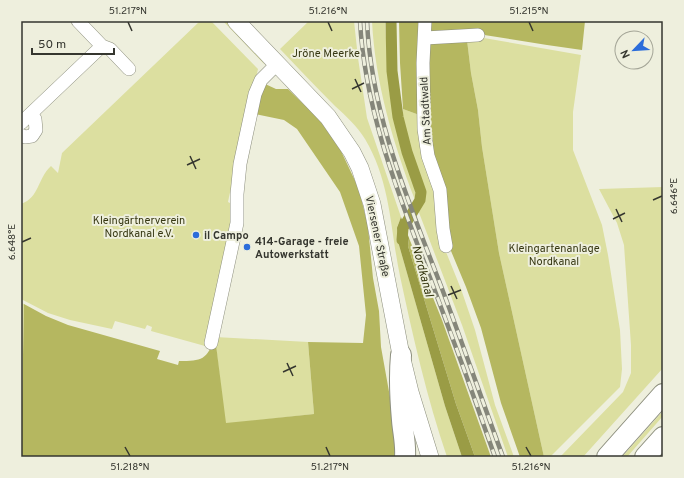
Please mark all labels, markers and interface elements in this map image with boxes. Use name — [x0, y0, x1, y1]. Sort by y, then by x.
text: 51.217°N — [109, 5, 147, 18]
text: 51.216°N — [308, 5, 348, 18]
text: 51.215°N — [509, 5, 549, 18]
scale bar — [32, 30, 114, 56]
north arrow — [614, 30, 654, 70]
text: 50 m — [38, 37, 66, 53]
park label: Jröne Meerke — [292, 47, 360, 61]
text: N — [618, 47, 634, 60]
street label: Am Stadtwald — [417, 76, 435, 146]
text: 6.646°E — [668, 178, 681, 214]
street label: Viersener Straße — [362, 194, 392, 278]
park label: Kleingärtnerverein Nordkanal e.V. — [93, 214, 185, 241]
text: 6.648°E — [6, 224, 19, 260]
place label: il Campo — [204, 229, 249, 243]
marker: il Campo — [191, 230, 201, 240]
place label: 414-Garage - freie Autowerkstatt — [255, 235, 349, 262]
marker: 414-Garage - freie Autowerkstatt — [242, 242, 252, 252]
park label: Kleingartenanlage Nordkanal — [508, 242, 600, 269]
water label: Nordkanal — [407, 244, 437, 300]
text: 51.218°N — [110, 461, 150, 474]
text: 51.217°N — [311, 461, 349, 474]
text: 51.216°N — [511, 461, 551, 474]

